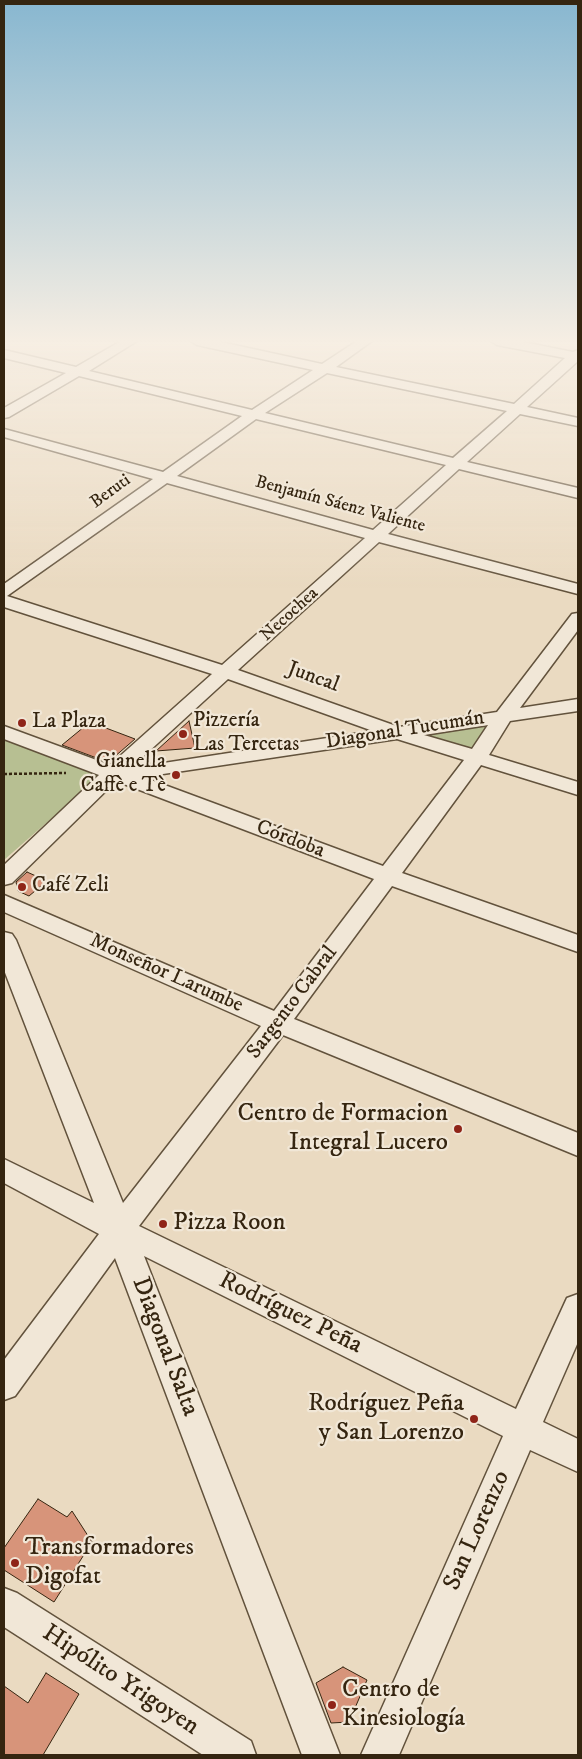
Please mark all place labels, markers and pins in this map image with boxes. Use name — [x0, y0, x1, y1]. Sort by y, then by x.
place label: Pizzería Las Tercetas — [193, 709, 299, 759]
place label: La Plaza — [32, 710, 106, 736]
marker: La Plaza — [16, 717, 28, 729]
marker: Pizzería Las Tercetas — [177, 728, 189, 740]
place label: Gianella Caffè e Tè — [81, 750, 166, 800]
marker: Gianella Caffè e Tè — [170, 769, 182, 781]
place label: Café Zeli — [32, 874, 109, 900]
marker: Café Zeli — [16, 881, 28, 893]
place label: Centro de Formacion Integral Lucero — [237, 1100, 448, 1159]
marker: Centro de Formacion Integral Lucero — [452, 1123, 464, 1135]
place label: Pizza Roon — [173, 1209, 286, 1239]
marker: Pizza Roon — [157, 1218, 169, 1230]
place label: Rodríguez Peña y San Lorenzo — [308, 1390, 464, 1449]
marker: Rodríguez Peña y San Lorenzo — [468, 1413, 480, 1425]
place label: Transformadores Digofat — [25, 1534, 194, 1593]
marker: Transformadores Digofat — [9, 1557, 21, 1569]
place label: Centro de Kinesiología — [342, 1676, 465, 1735]
marker: Centro de Kinesiología — [326, 1699, 338, 1711]

